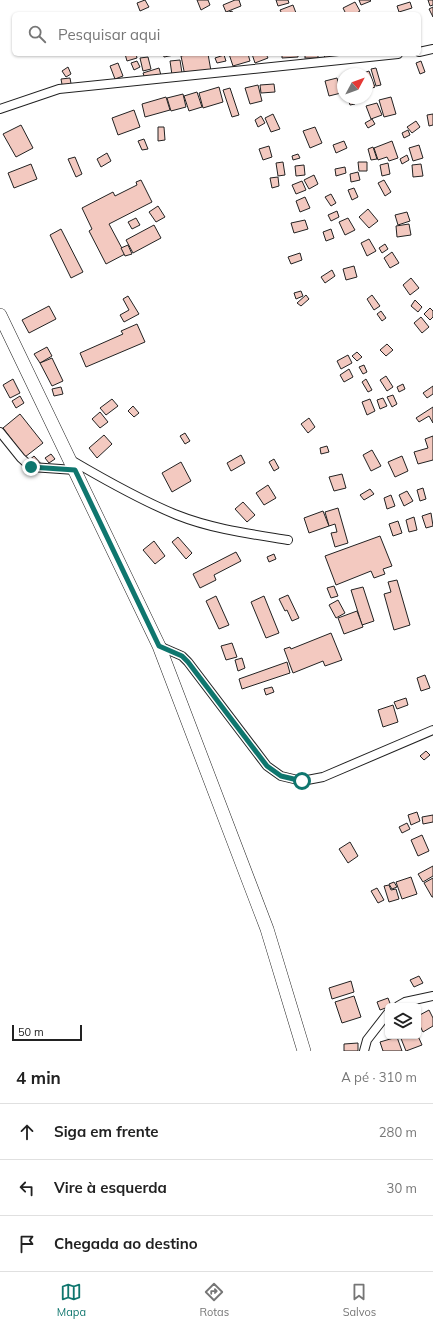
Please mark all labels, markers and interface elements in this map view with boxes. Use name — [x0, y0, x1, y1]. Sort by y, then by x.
search box — [12, 12, 421, 56]
icon: search — [26, 23, 48, 45]
text: Pesquisar aqui — [58, 25, 160, 44]
north arrow — [337, 68, 373, 104]
route end — [22, 458, 40, 476]
route start — [293, 772, 311, 790]
map controls — [385, 1003, 421, 1039]
button: layers — [385, 1003, 421, 1039]
scale bar — [12, 1023, 82, 1042]
text: 50 m — [18, 1025, 44, 1039]
text: 4 min — [16, 1067, 61, 1088]
text: A pé · 310 m — [341, 1069, 417, 1085]
icon: ahead — [16, 1121, 38, 1143]
text: Siga em frente — [54, 1122, 159, 1141]
text: 280 m — [379, 1124, 417, 1140]
icon: left — [16, 1177, 38, 1199]
text: Vire à esquerda — [54, 1178, 167, 1197]
text: 30 m — [387, 1180, 417, 1196]
icon: arrive — [16, 1233, 38, 1255]
text: Chegada ao destino — [54, 1234, 198, 1253]
tab: Mapa — [57, 1281, 86, 1319]
tab: Rotas — [200, 1281, 229, 1319]
tab: Salvos — [343, 1281, 376, 1319]

